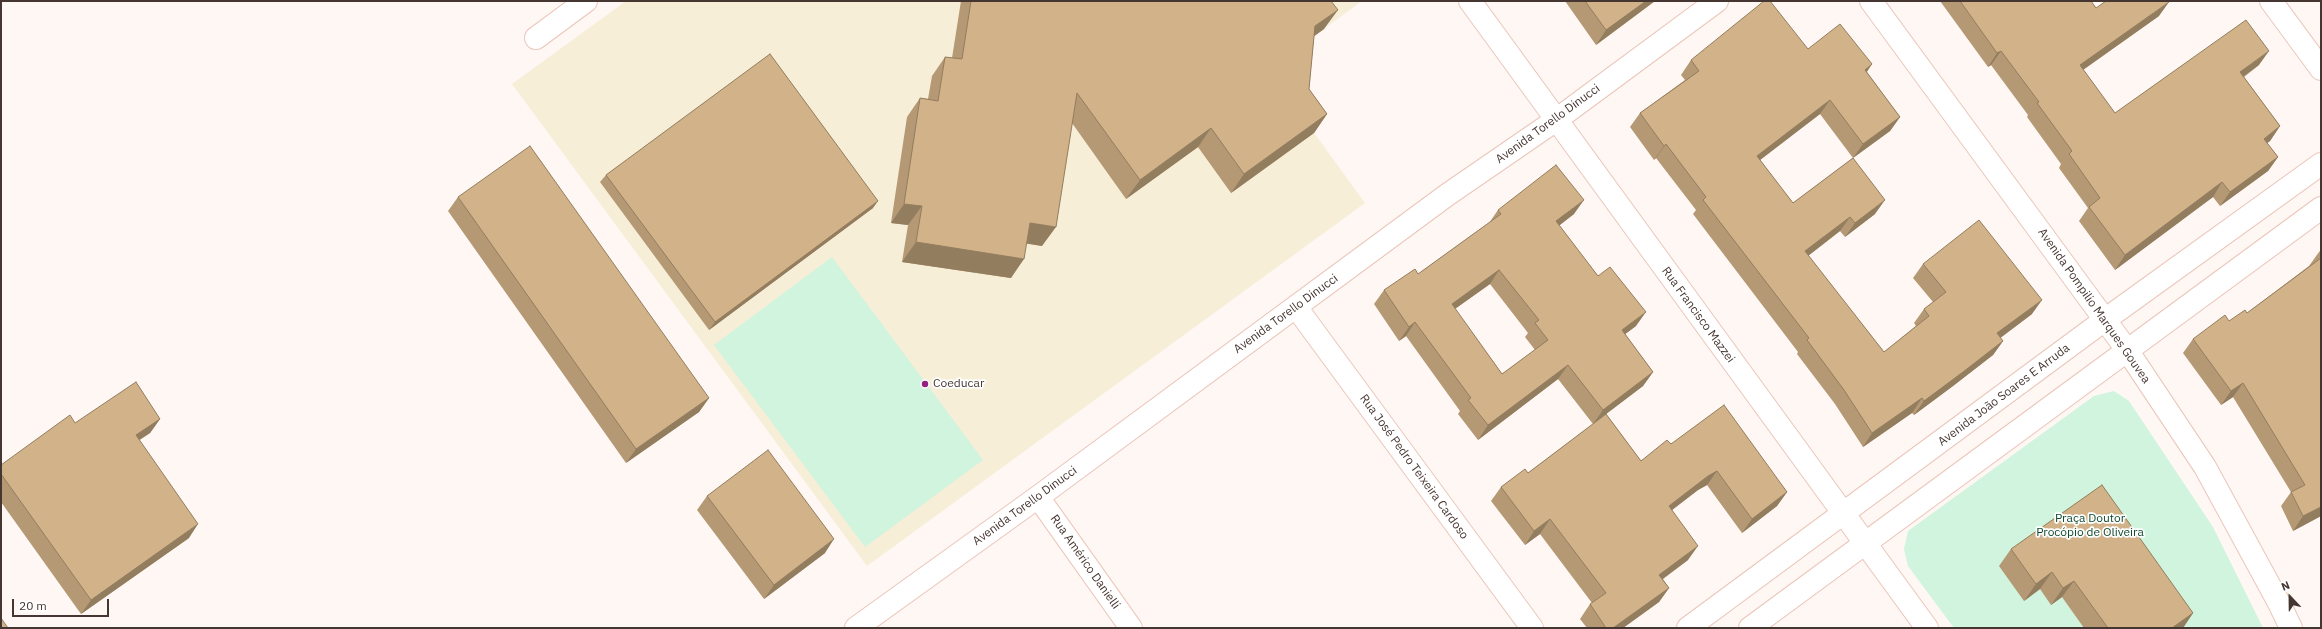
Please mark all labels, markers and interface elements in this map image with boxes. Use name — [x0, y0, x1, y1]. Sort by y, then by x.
street label: Avenida Torello Dinucci — [1493, 81, 1603, 167]
street label: Avenida Pompilio Marques Gouvea — [2035, 226, 2153, 386]
street label: Rua Francisco Mazzei — [1658, 264, 1738, 366]
street label: Avenida Torello Dinucci — [1231, 271, 1341, 357]
street label: Avenida João Soares E Arruda — [1935, 341, 2073, 449]
place label: Coeducar — [933, 377, 984, 391]
marker: Coeducar — [920, 379, 930, 389]
street label: Rua José Pedro Teixeira Cardoso — [1357, 392, 1471, 542]
street label: Avenida Torello Dinucci — [970, 463, 1080, 549]
street label: Rua Américo Danielli — [1047, 512, 1123, 612]
park label: Praça Doutor Procópio de Oliveira — [2036, 512, 2144, 540]
north arrow — [2270, 577, 2310, 617]
text: N — [2279, 578, 2292, 594]
scale bar — [14, 591, 111, 617]
text: 20 m — [19, 598, 47, 613]

